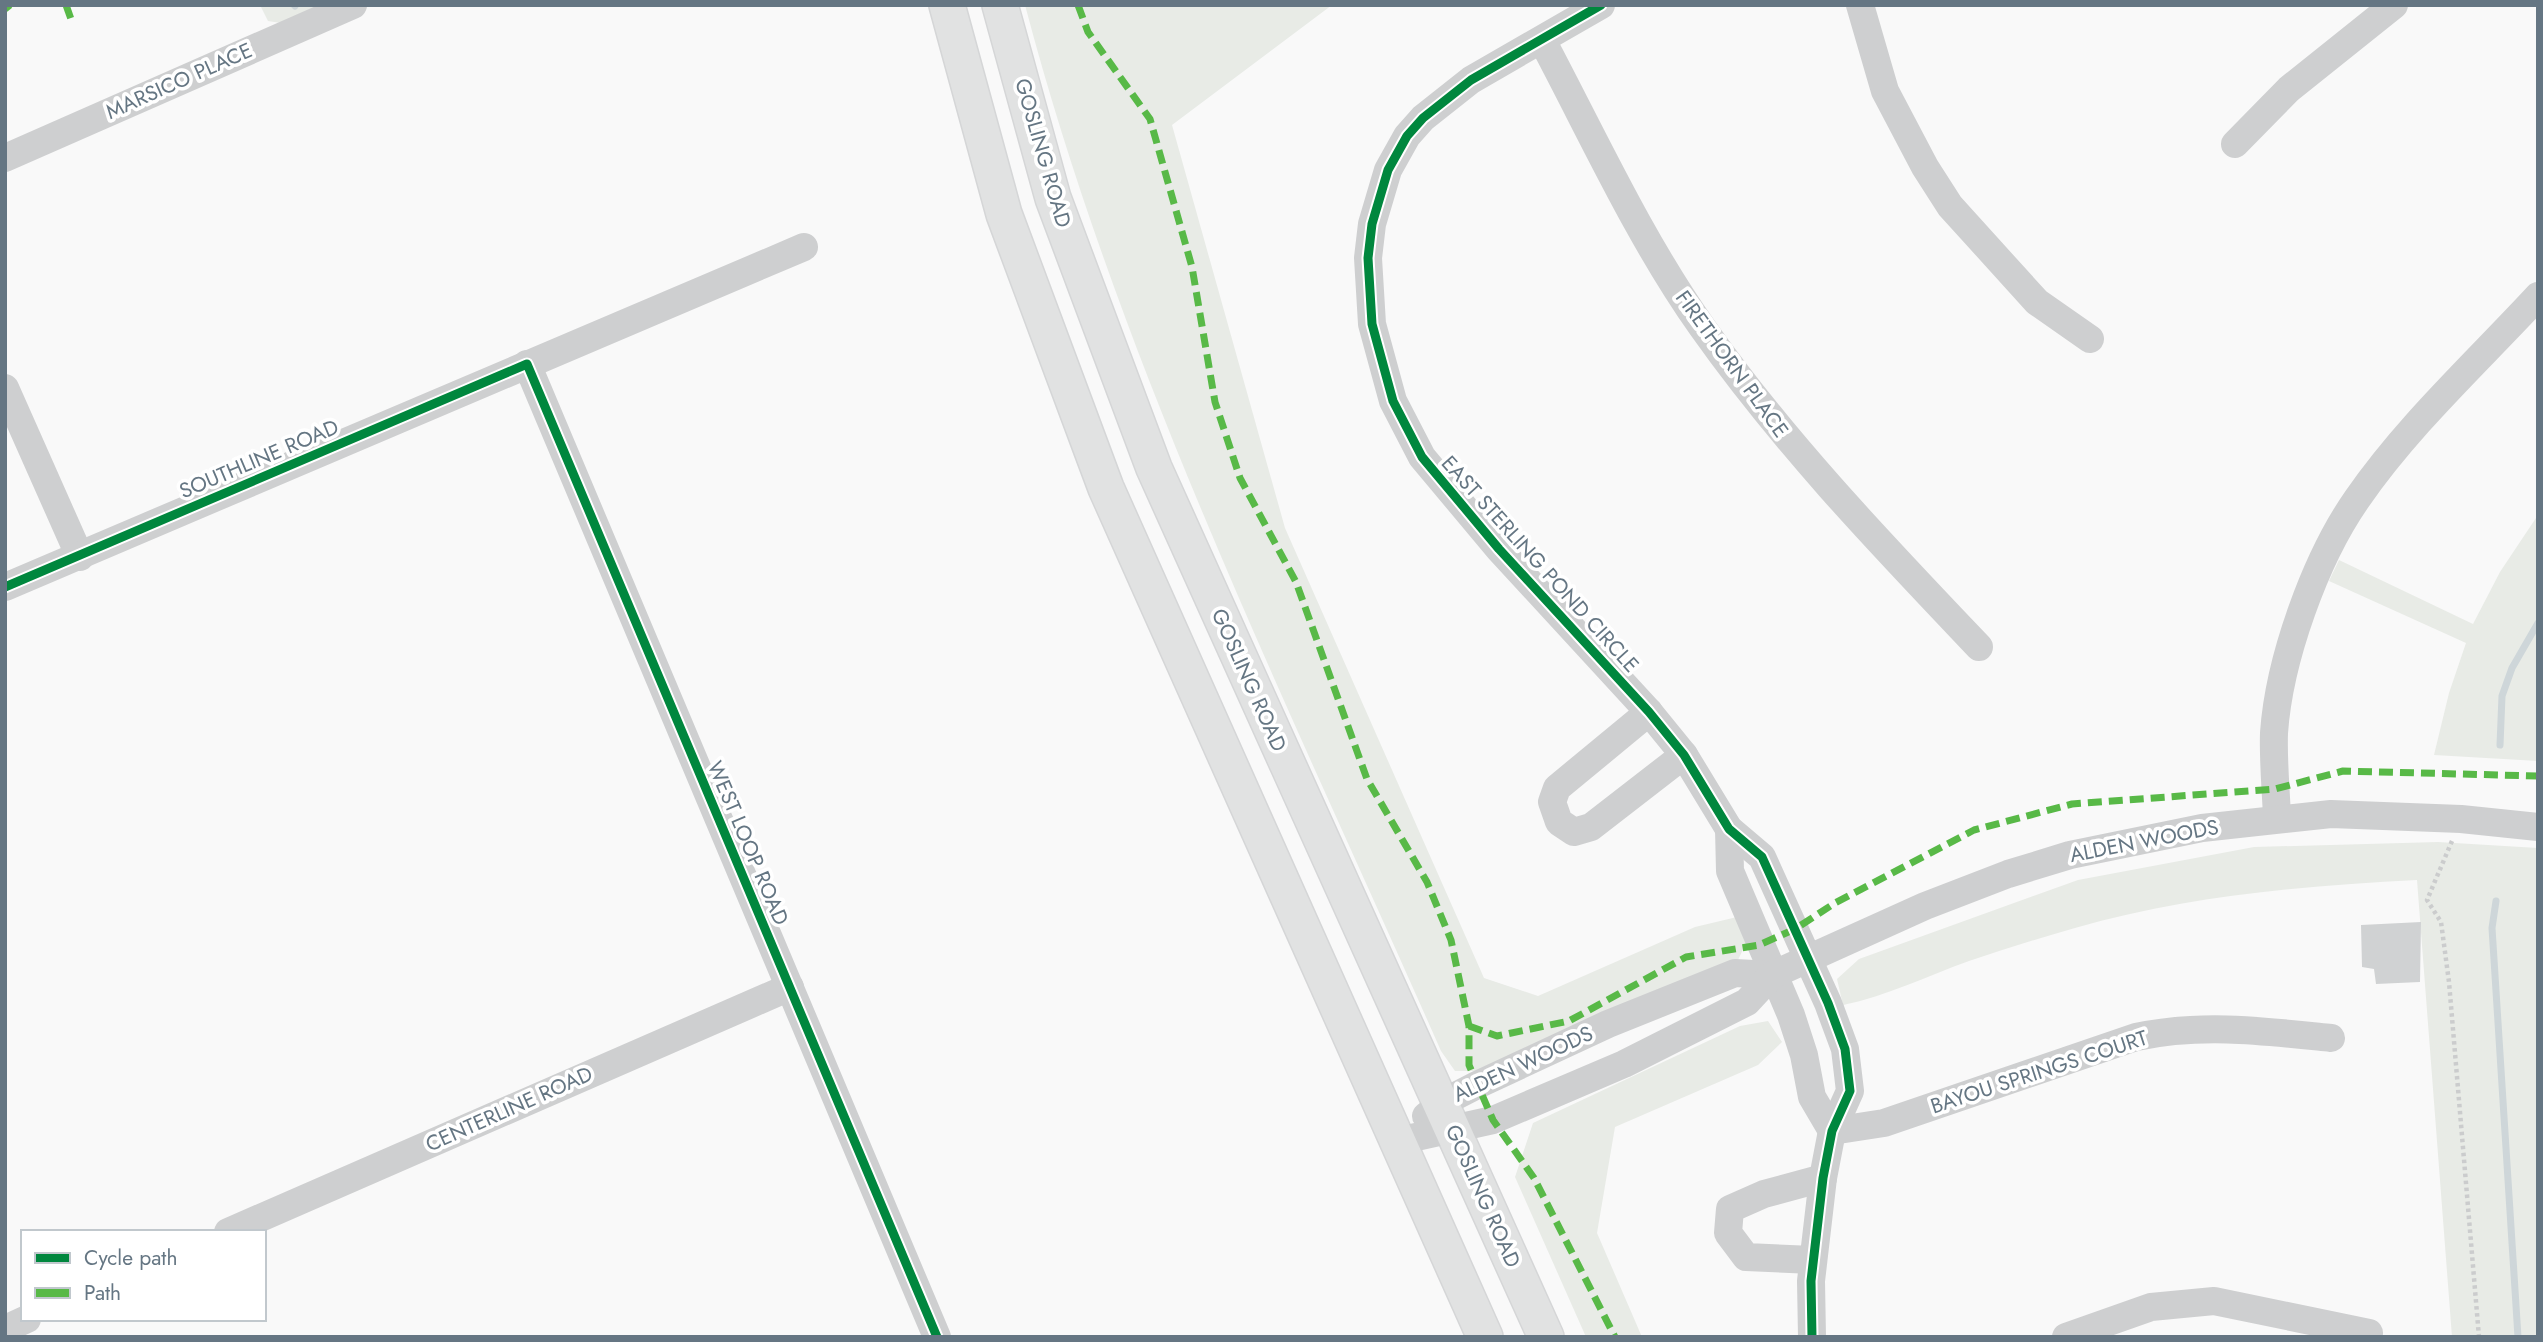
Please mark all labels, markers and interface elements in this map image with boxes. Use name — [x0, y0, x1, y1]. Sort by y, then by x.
street label: MARSICO PLACE — [101, 35, 257, 127]
street label: GOSLING ROAD — [1007, 75, 1079, 231]
street label: FIRETHORN PLACE — [1668, 284, 1796, 444]
street label: SOUTHLINE ROAD — [175, 412, 343, 506]
street label: EAST STERLING POND CIRCLE — [1434, 449, 1646, 679]
street label: GOSLING ROAD — [1204, 604, 1294, 756]
street label: WEST LOOP ROAD — [700, 756, 796, 930]
street label: ALDEN WOODS — [2067, 812, 2221, 870]
street label: ALDEN WOODS — [1448, 1018, 1598, 1110]
street label: BAYOU SPRINGS COURT — [1927, 1023, 2152, 1121]
street label: CENTERLINE ROAD — [421, 1059, 597, 1159]
street label: GOSLING ROAD — [1438, 1120, 1528, 1272]
legend — [21, 1230, 266, 1321]
text: Cycle path — [84, 1243, 177, 1273]
text: Path — [84, 1278, 121, 1308]

